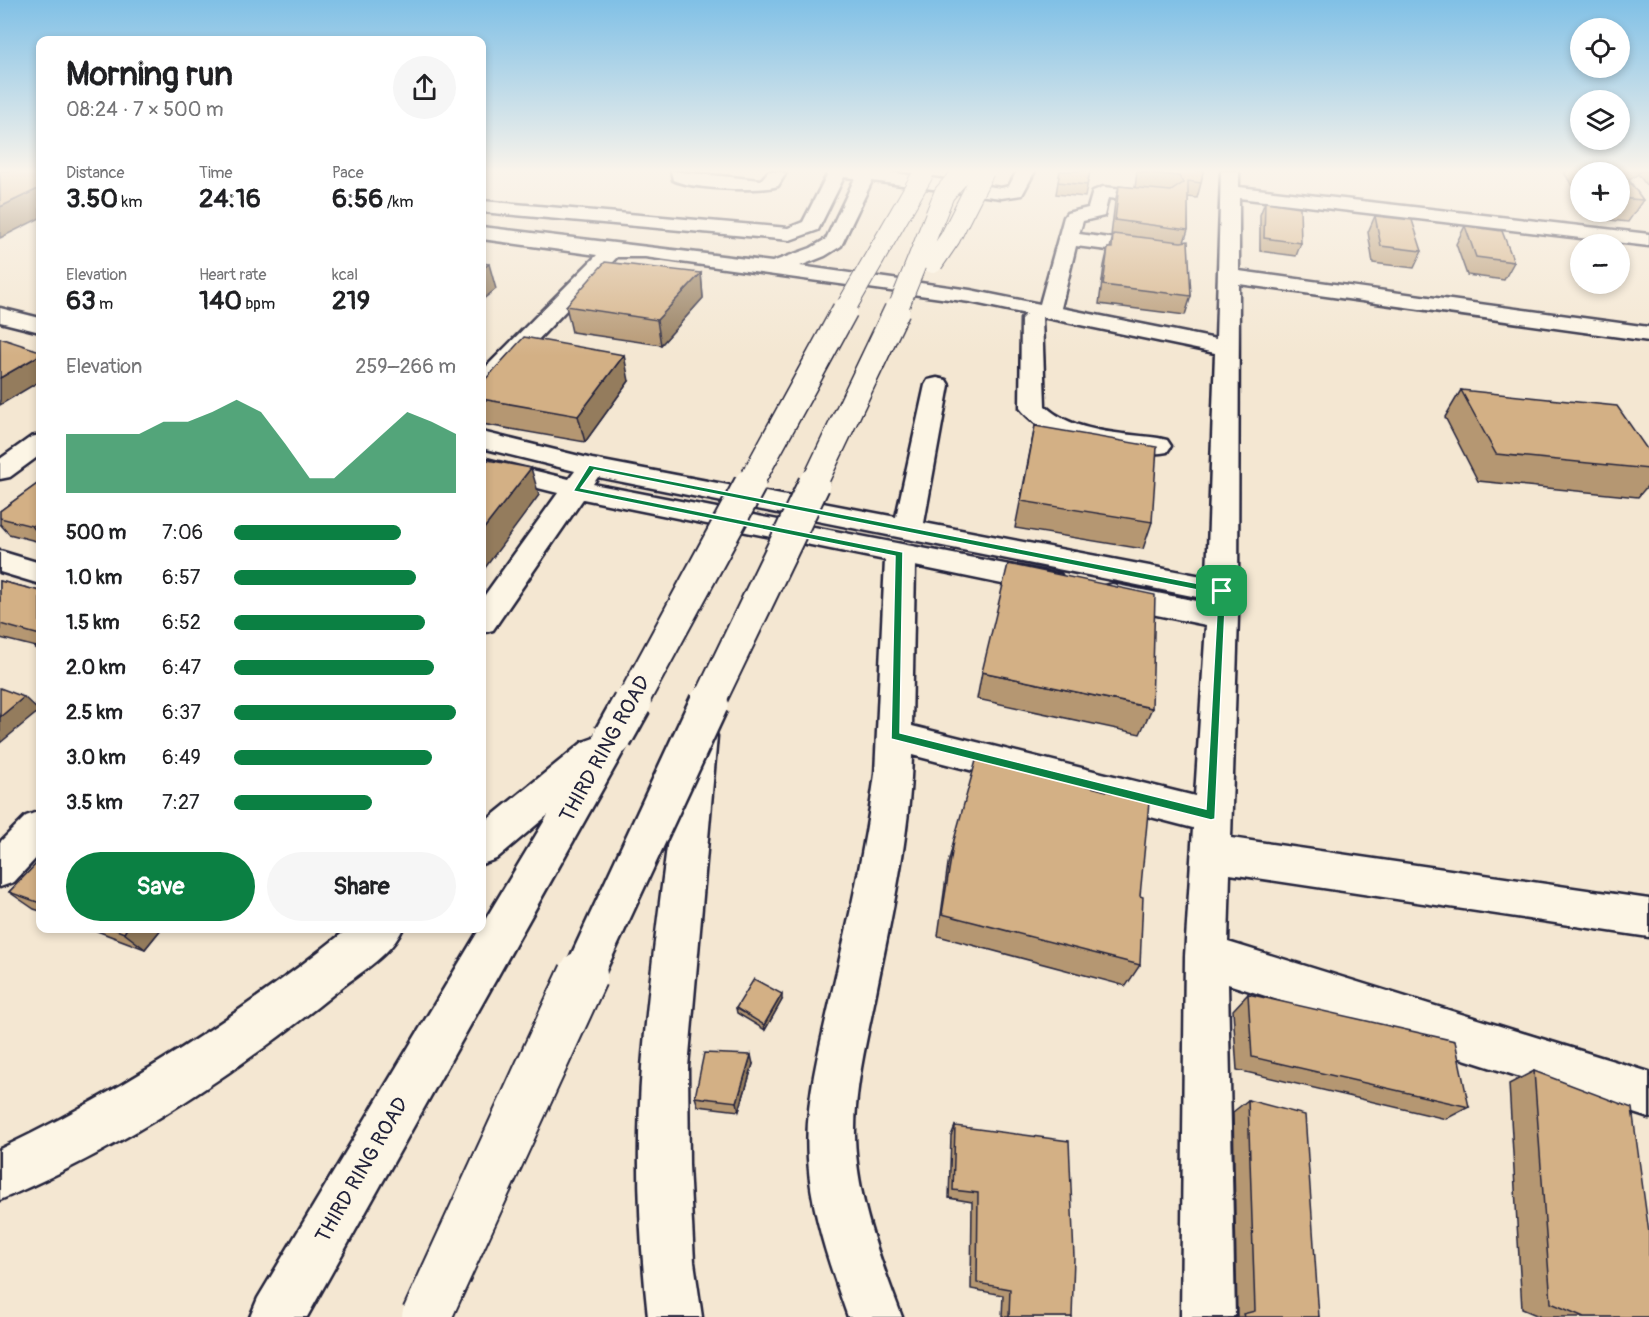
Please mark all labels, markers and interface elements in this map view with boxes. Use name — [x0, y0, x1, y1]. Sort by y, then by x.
map controls — [1570, 18, 1630, 294]
button: locate — [1570, 18, 1630, 78]
text: Morning run — [66, 54, 233, 95]
button: share — [393, 56, 456, 119]
button: layers — [1570, 90, 1630, 150]
text: 08:24 · 7 × 500 m — [66, 97, 224, 122]
button: + — [1570, 162, 1630, 222]
text: Distance — [66, 163, 125, 183]
text: Time — [199, 163, 232, 183]
text: Pace — [332, 163, 364, 183]
text: 3.50 — [66, 183, 118, 215]
text: 24:16 — [199, 183, 261, 215]
text: 6:56 — [332, 183, 383, 215]
text: km — [118, 192, 142, 212]
text: /km — [383, 192, 413, 212]
button: − — [1570, 234, 1630, 294]
text: Elevation — [66, 265, 127, 285]
text: Heart rate — [199, 265, 266, 285]
text: kcal — [332, 265, 358, 285]
text: 63 — [66, 285, 96, 317]
text: 140 — [199, 285, 242, 317]
text: 219 — [332, 285, 370, 317]
text: m — [96, 294, 113, 314]
text: bpm — [242, 294, 275, 314]
text: Elevation — [66, 354, 142, 379]
text: 259–266 m — [355, 354, 456, 379]
text: 500 m — [66, 520, 126, 545]
text: 7:06 — [162, 520, 203, 545]
text: 1.0 km — [66, 565, 122, 590]
text: 6:57 — [162, 565, 200, 590]
pin — [1196, 565, 1247, 616]
icon: arrive — [1205, 574, 1238, 607]
text: 1.5 km — [66, 610, 119, 635]
text: 6:52 — [162, 610, 201, 635]
text: 2.0 km — [66, 655, 126, 680]
text: 6:47 — [162, 655, 201, 680]
street label: THIRD RING ROAD — [553, 671, 657, 827]
text: 2.5 km — [66, 700, 123, 725]
text: 6:37 — [162, 700, 201, 725]
text: 3.0 km — [66, 745, 126, 770]
text: 6:49 — [162, 745, 201, 770]
text: 3.5 km — [66, 790, 123, 815]
text: 7:27 — [162, 790, 200, 815]
button: Save — [66, 852, 255, 921]
button: Share — [267, 852, 456, 921]
street label: THIRD RING ROAD — [309, 1092, 415, 1248]

